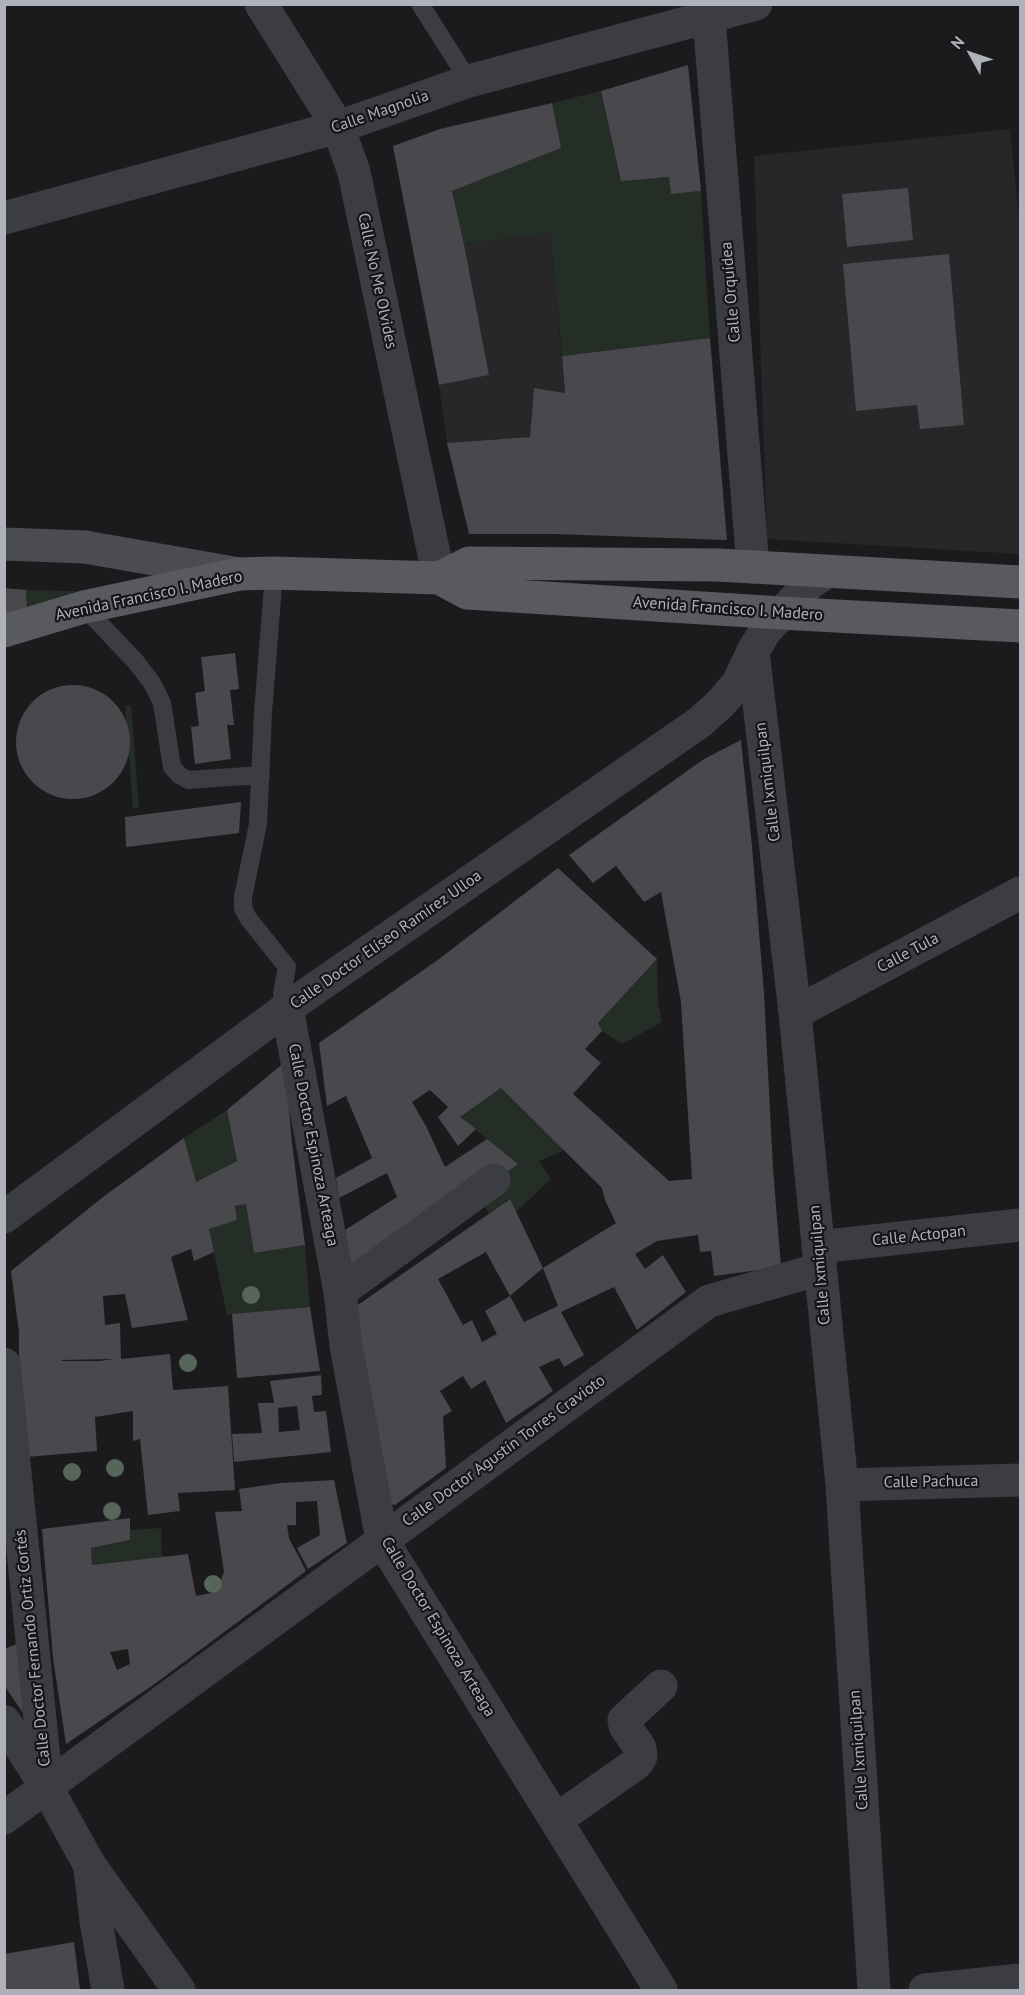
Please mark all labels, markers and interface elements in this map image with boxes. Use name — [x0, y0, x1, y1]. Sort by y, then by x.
north arrow — [941, 24, 1001, 84]
text: N — [946, 32, 968, 53]
street label: Calle Magnolia — [329, 86, 431, 138]
street label: Calle No Me Olvides — [353, 211, 401, 351]
street label: Calle Orquídea — [717, 241, 745, 343]
street label: Avenida Francisco I. Madero — [54, 567, 244, 625]
street label: Avenida Francisco I. Madero — [632, 593, 824, 625]
street label: Calle Ixmiquilpan — [751, 721, 785, 843]
street label: Calle Doctor Elíseo Ramírez Ulloa — [287, 866, 485, 1014]
street label: Calle Tula — [874, 929, 942, 977]
street label: Calle Doctor Espinoza Arteaga — [284, 1042, 342, 1248]
street label: Calle Ixmiquilpan — [805, 1204, 835, 1326]
street label: Calle Actopan — [871, 1222, 967, 1250]
street label: Calle Doctor Agustín Torres Cravioto — [399, 1371, 609, 1531]
street label: Calle Pachuca — [884, 1472, 978, 1492]
street label: Calle Doctor Fernando Ortiz Cortés — [11, 1529, 55, 1767]
street label: Calle Doctor Espinoza Arteaga — [377, 1534, 499, 1720]
street label: Calle Ixmiquilpan — [845, 1689, 873, 1811]

